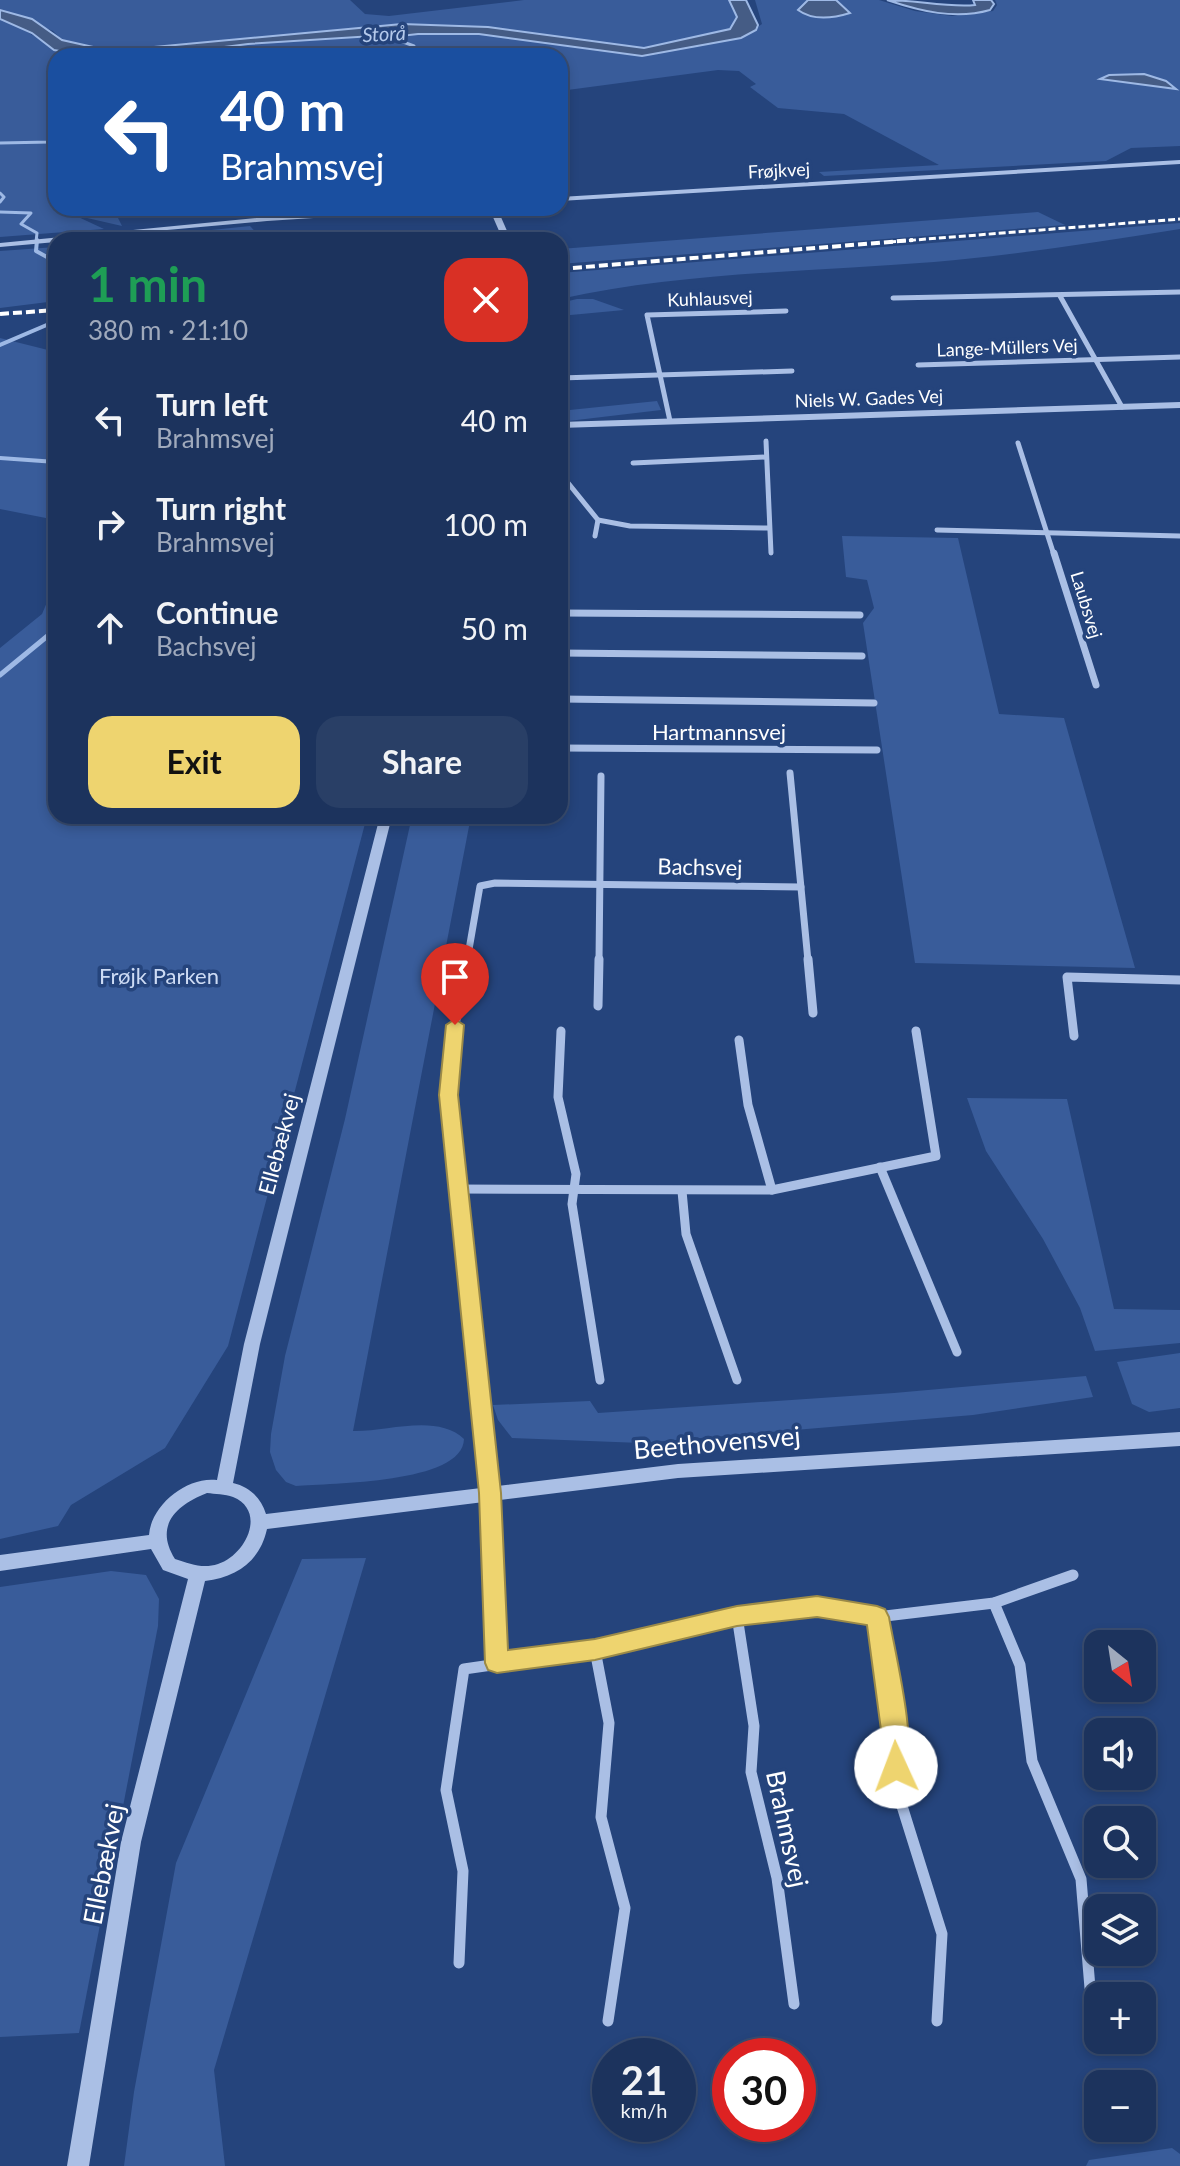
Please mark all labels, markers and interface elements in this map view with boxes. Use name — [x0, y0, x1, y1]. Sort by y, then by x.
water label: Storå — [362, 20, 406, 46]
text: 40 m — [220, 76, 345, 143]
icon: left — [88, 80, 192, 184]
text: Brahmsvej — [220, 144, 384, 188]
street label: Frøjkvej — [747, 157, 811, 183]
text: 1 min — [88, 255, 207, 312]
button: close — [444, 258, 528, 342]
street label: Kuhlausvej — [667, 286, 753, 310]
text: 380 m · 21:10 — [88, 314, 248, 346]
street label: Lange-Müllers Vej — [936, 334, 1078, 360]
street label: Niels W. Gades Vej — [794, 384, 944, 412]
text: Turn left — [156, 386, 268, 422]
icon: left — [88, 398, 132, 442]
text: 40 m — [461, 402, 528, 438]
text: Brahmsvej — [156, 422, 275, 454]
text: Turn right — [156, 490, 286, 526]
icon: right — [88, 502, 132, 546]
text: 100 m — [443, 506, 528, 542]
text: Brahmsvej — [156, 526, 275, 558]
street label: Laubsvej — [1066, 569, 1108, 641]
text: Continue — [156, 594, 279, 630]
icon: ahead — [88, 606, 132, 650]
text: 50 m — [461, 610, 528, 646]
text: Bachsvej — [156, 630, 257, 662]
button: Exit — [88, 716, 300, 808]
button: Share — [316, 716, 528, 808]
street label: Hartmannsvej — [652, 718, 786, 745]
street label: Bachsvej — [657, 852, 743, 881]
pin — [421, 943, 489, 1025]
icon: arrive — [433, 955, 477, 999]
park label: Frøjk Parken — [99, 962, 219, 989]
street label: Ellebækvej — [252, 1090, 305, 1197]
street label: Beethovensvej — [632, 1419, 802, 1465]
north arrow — [1084, 1630, 1156, 1702]
map controls — [1084, 1630, 1156, 2142]
button: sound — [1084, 1718, 1156, 1790]
position arrow — [854, 1725, 938, 1809]
street label: Brahmsvej — [760, 1767, 816, 1890]
street label: Ellebækvej — [76, 1801, 130, 1927]
button: search — [1084, 1806, 1156, 1878]
button: layers — [1084, 1894, 1156, 1966]
button: + — [1084, 1982, 1156, 2054]
speed limit sign: 30 — [712, 2038, 816, 2142]
text: 21 — [621, 2056, 667, 2104]
button: − — [1084, 2070, 1156, 2142]
text: km/h — [621, 2098, 667, 2122]

